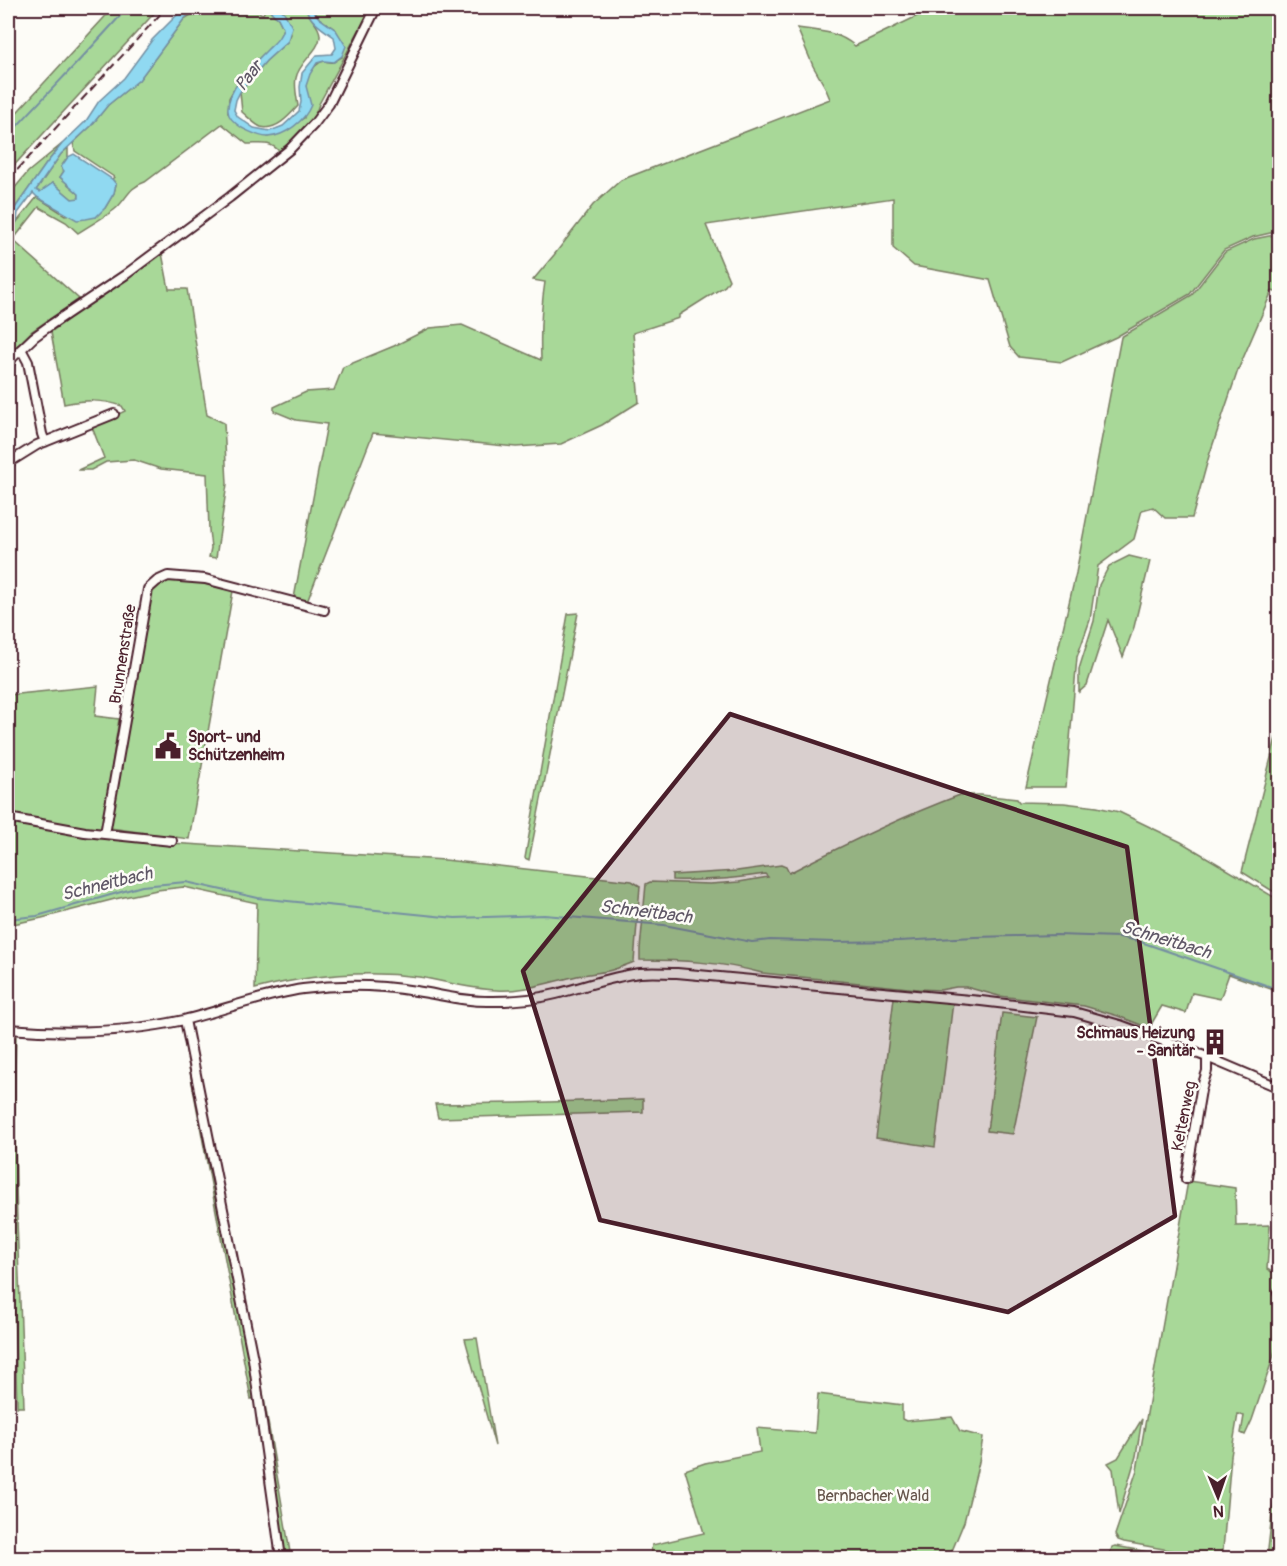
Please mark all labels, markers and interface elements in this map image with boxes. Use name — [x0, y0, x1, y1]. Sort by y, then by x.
water label: Paar — [230, 54, 270, 96]
street label: Brunnenstraße — [105, 603, 141, 705]
place label: Sport- und Schützenheim — [188, 727, 285, 765]
public building icon: Sport- und Schützenheim — [153, 731, 183, 761]
water label: Schneitbach — [59, 861, 156, 906]
water label: Schneitbach — [599, 895, 695, 929]
water label: Schneitbach — [1118, 915, 1215, 965]
place label: Schmaus Heizung - Sanitär — [1076, 1023, 1195, 1061]
building icon: Schmaus Heizung - Sanitär — [1200, 1027, 1230, 1057]
street label: Keltenweg — [1167, 1079, 1201, 1153]
north arrow — [1188, 1467, 1248, 1527]
park label: Bernbacher Wald — [817, 1486, 929, 1506]
text: N — [1213, 1501, 1224, 1521]

